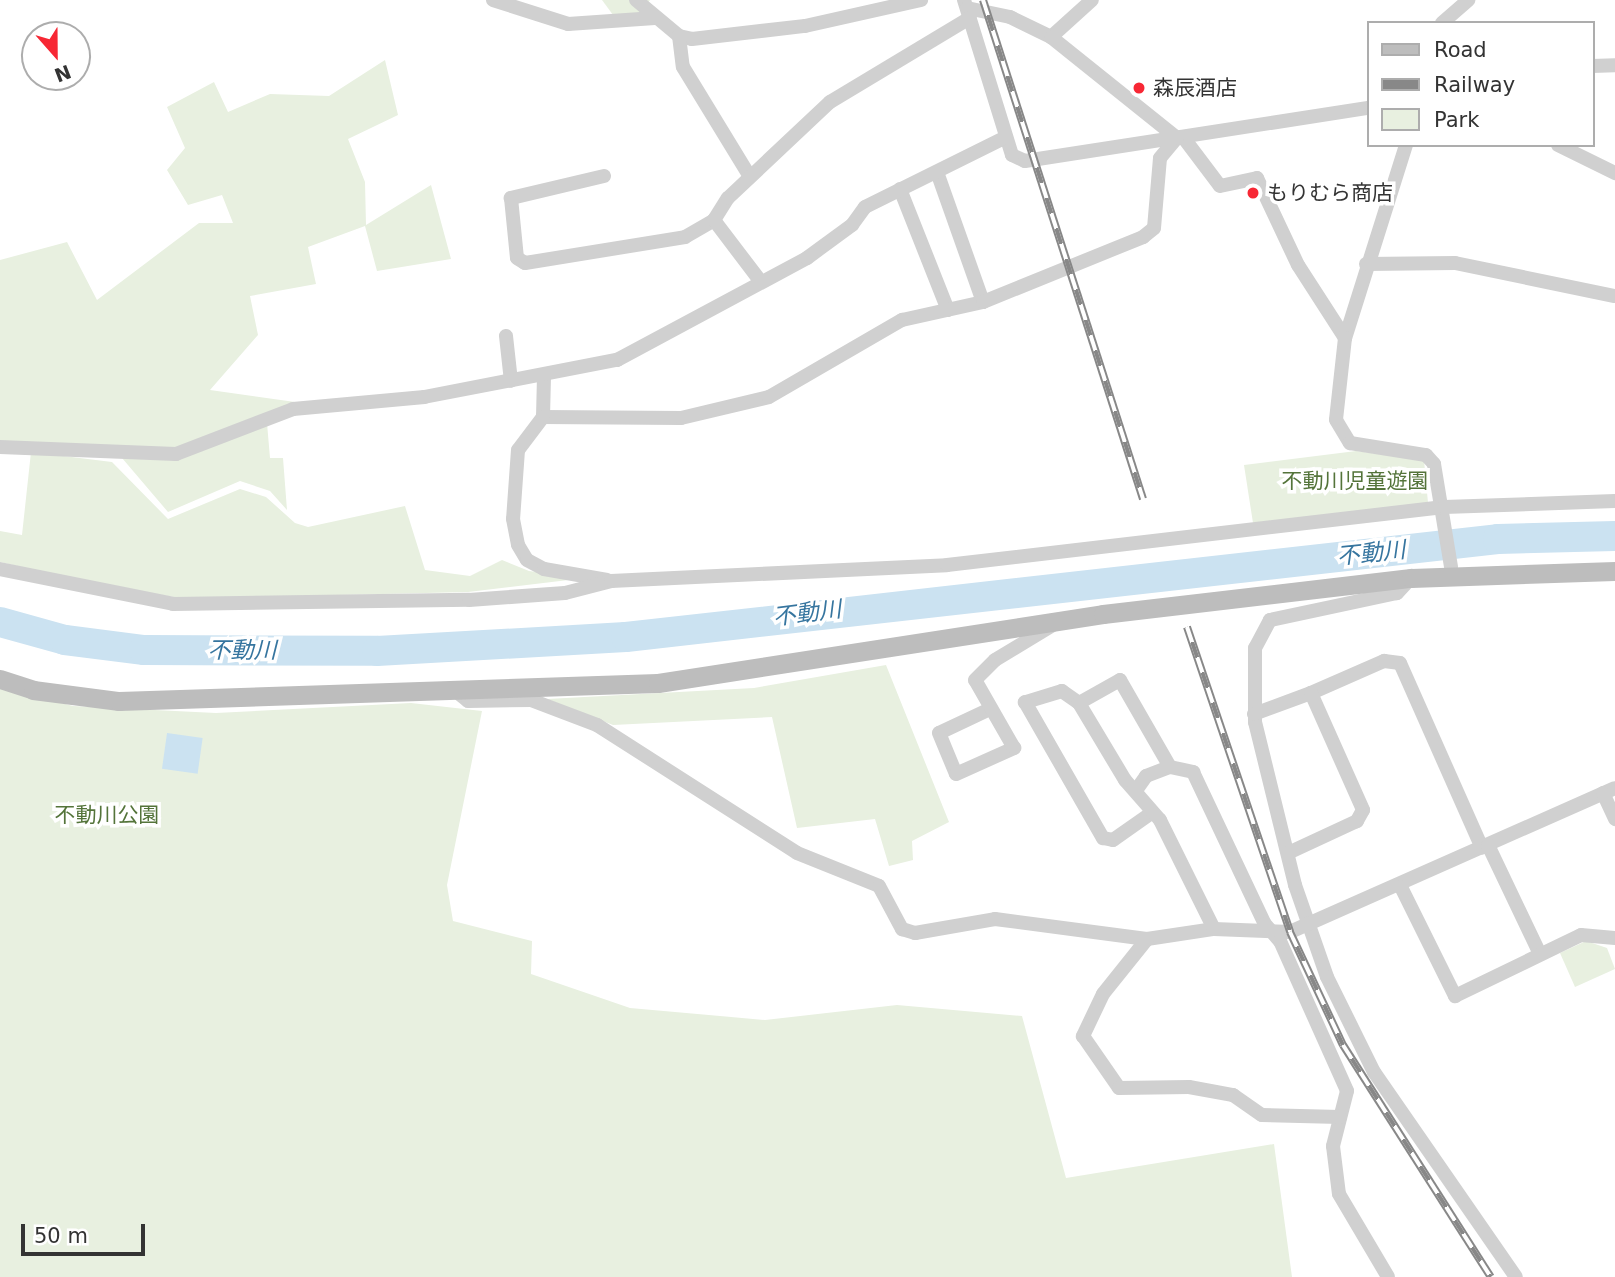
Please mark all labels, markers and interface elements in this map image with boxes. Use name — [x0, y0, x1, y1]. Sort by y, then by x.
north arrow — [21, 21, 91, 91]
legend — [1366, 21, 1594, 147]
text: Road — [1434, 38, 1487, 62]
text: N — [51, 61, 74, 87]
text: Railway — [1434, 73, 1515, 97]
place label: 森辰酒店 — [1153, 75, 1237, 101]
marker: 森辰酒店 — [1131, 80, 1147, 96]
text: Park — [1434, 108, 1479, 132]
place label: もりむら商店 — [1267, 180, 1393, 206]
marker: もりむら商店 — [1245, 185, 1261, 201]
park label: 不動川児童遊園 — [1282, 468, 1428, 494]
water label: 不動川 — [1335, 536, 1407, 570]
water label: 不動川 — [771, 595, 843, 631]
water label: 不動川 — [208, 636, 276, 664]
park label: 不動川公園 — [55, 802, 159, 828]
scale bar — [24, 1210, 149, 1254]
text: 50 m — [34, 1224, 88, 1248]

